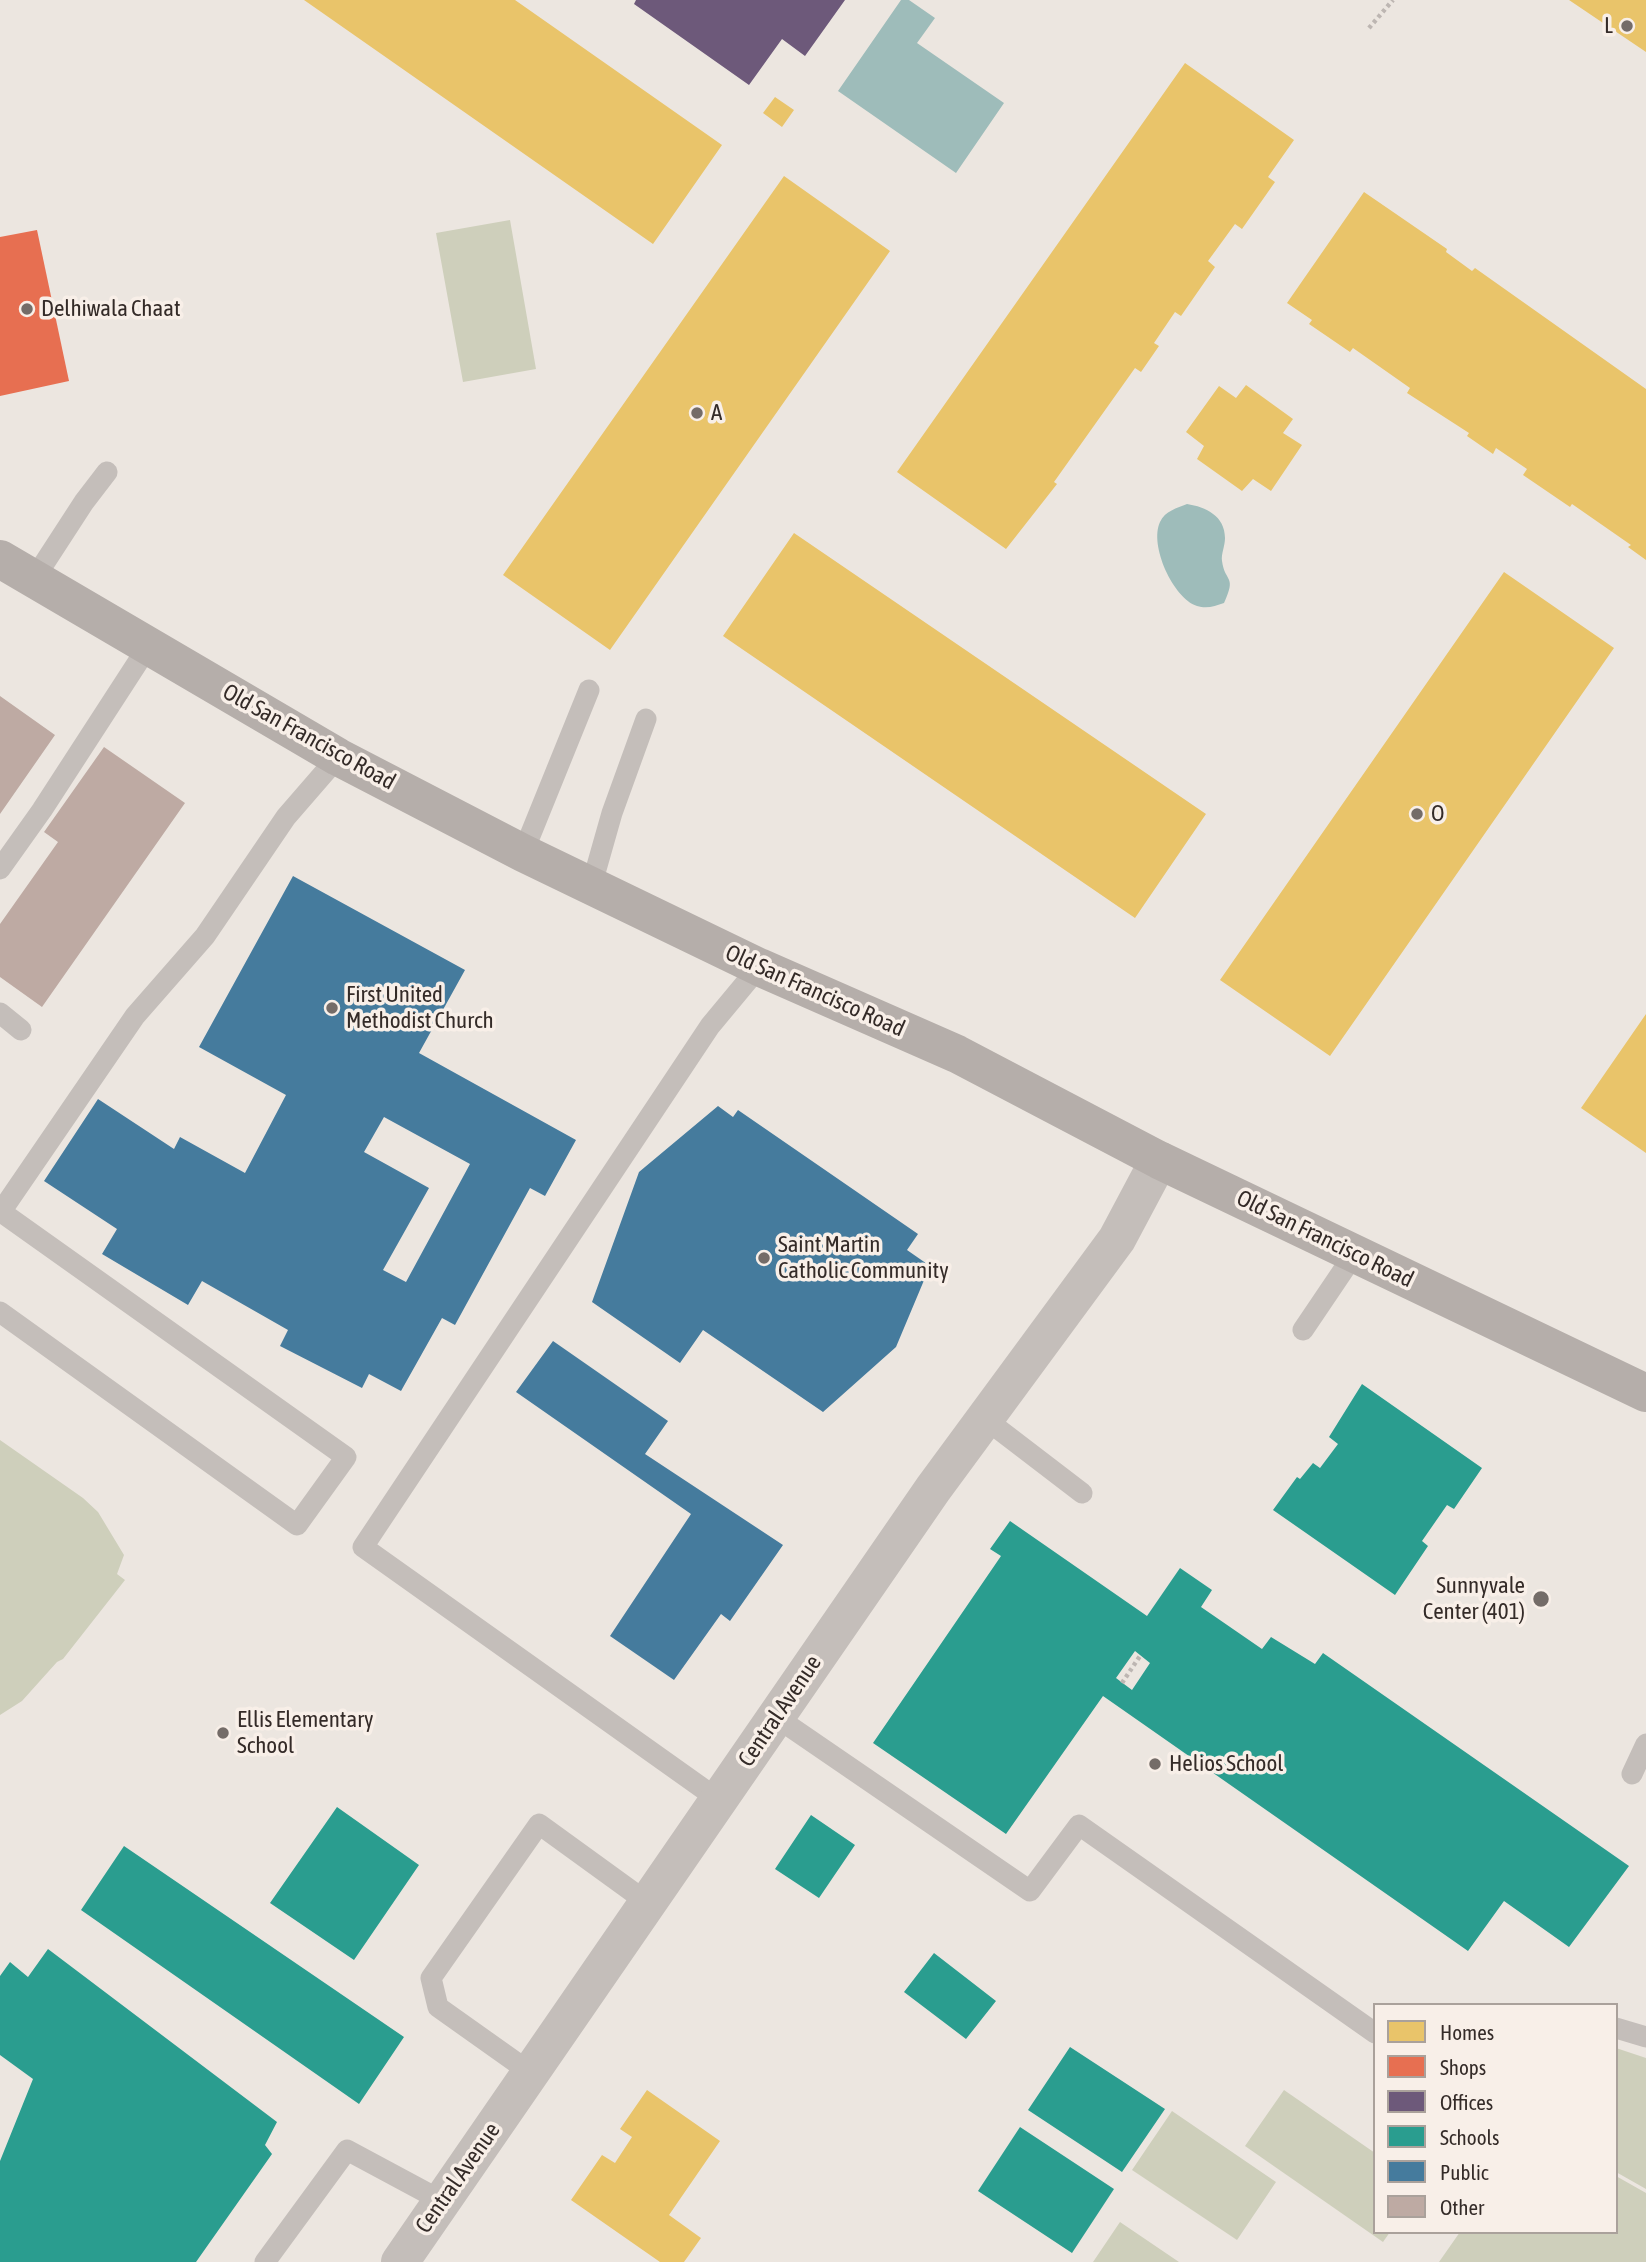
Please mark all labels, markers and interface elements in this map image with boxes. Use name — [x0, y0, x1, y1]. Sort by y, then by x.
place label: L — [1604, 12, 1613, 40]
marker: L — [1619, 18, 1635, 34]
place label: Delhiwala Chaat — [41, 295, 181, 323]
marker: Delhiwala Chaat — [19, 301, 35, 317]
place label: A — [711, 399, 722, 427]
marker: A — [689, 405, 705, 421]
street label: Old San Francisco Road — [218, 678, 400, 796]
place label: O — [1431, 800, 1444, 828]
marker: O — [1409, 806, 1425, 822]
street label: Old San Francisco Road — [721, 939, 909, 1043]
place label: First United Methodist Church — [346, 981, 494, 1035]
marker: First United Methodist Church — [324, 1000, 340, 1016]
street label: Old San Francisco Road — [1232, 1184, 1418, 1294]
place label: Saint Martin Catholic Community — [778, 1231, 949, 1285]
marker: Saint Martin Catholic Community — [756, 1250, 772, 1266]
place label: Sunnyvale Center (401) — [1423, 1572, 1525, 1626]
marker: Sunnyvale Center (401) — [1531, 1589, 1551, 1609]
street label: Central Avenue — [733, 1650, 827, 1772]
place label: Ellis Elementary School — [237, 1706, 373, 1760]
marker: Ellis Elementary School — [215, 1725, 231, 1741]
place label: Helios School — [1169, 1750, 1283, 1778]
marker: Helios School — [1147, 1756, 1163, 1772]
legend — [1373, 2003, 1618, 2234]
text: Homes — [1440, 2020, 1494, 2044]
text: Shops — [1440, 2055, 1486, 2079]
text: Offices — [1440, 2090, 1493, 2114]
street label: Central Avenue — [410, 2117, 506, 2239]
text: Schools — [1440, 2125, 1500, 2149]
text: Public — [1440, 2160, 1489, 2184]
text: Other — [1440, 2195, 1484, 2219]

